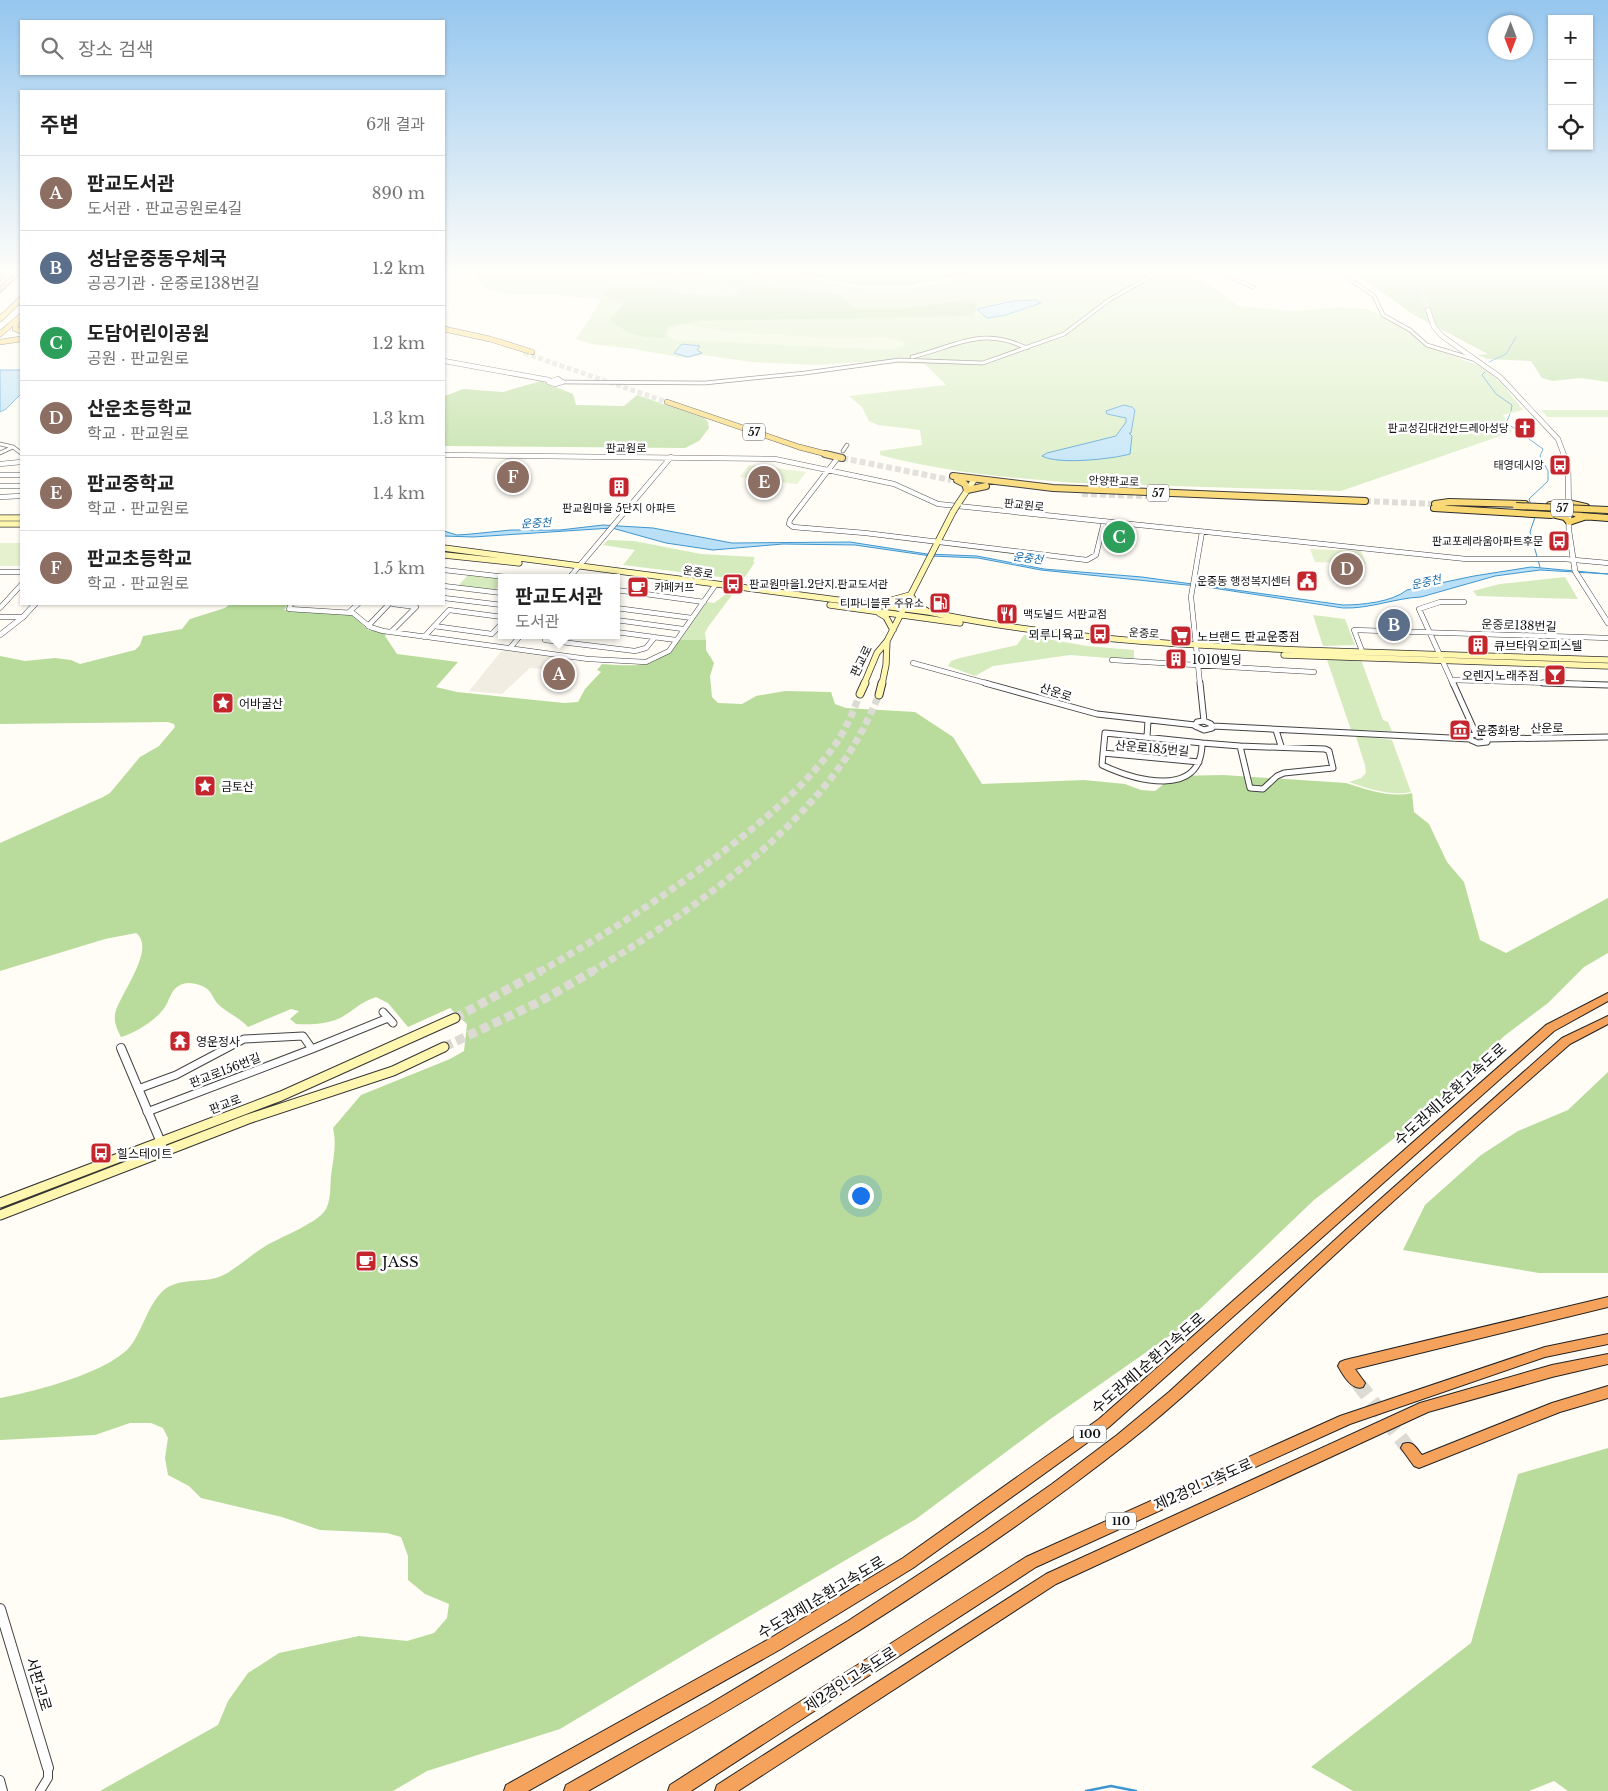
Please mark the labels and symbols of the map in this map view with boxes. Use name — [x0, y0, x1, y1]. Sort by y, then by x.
north arrow — [1488, 15, 1533, 60]
church icon: 판교성김대건안드레아성당 — [1513, 416, 1537, 440]
place label: 판교성김대건안드레아성당 — [1388, 421, 1509, 435]
road number: 57 — [743, 424, 765, 441]
street label: 판교원로 — [606, 441, 646, 455]
bus stop icon: 태영데시앙 — [1548, 453, 1572, 477]
pin: F — [497, 458, 529, 496]
place label: 태영데시앙 — [1493, 458, 1544, 472]
pin: E — [748, 463, 780, 501]
street label: 안양판교로 — [1088, 473, 1140, 489]
building icon: 판교원마을 5단지 아파트 — [607, 475, 631, 499]
road number: 57 — [1147, 484, 1169, 502]
street label: 판교원로 — [1003, 496, 1045, 514]
road number: 57 — [1551, 499, 1573, 516]
place label: 판교원마을 5단지 아파트 — [562, 501, 676, 515]
water label: 운중천 — [520, 515, 553, 531]
pin: C — [1103, 518, 1135, 556]
bus stop icon: 판교포레라움아파트후문 — [1547, 529, 1571, 553]
place label: 판교포레라움아파트후문 — [1432, 534, 1543, 548]
water label: 운중천 — [1012, 549, 1046, 567]
pin: D — [1331, 550, 1363, 588]
street label: 운중로 — [682, 563, 714, 581]
public building icon: 운중동 행정복지센터 — [1295, 569, 1319, 593]
bus stop icon: 판교원마을1.2단지.판교도서관 — [721, 572, 745, 596]
water label: 운중천 — [1410, 572, 1444, 592]
place label: 운중동 행정복지센터 — [1197, 574, 1291, 588]
cafe icon: 카페커프 — [626, 575, 650, 599]
place label: 판교원마을1.2단지.판교도서관 — [749, 577, 888, 591]
place label: 카페커프 — [654, 580, 694, 594]
fuel station icon: 티파니블루 주유소 — [928, 591, 952, 615]
place label: 티파니블루 주유소 — [840, 596, 924, 610]
restaurant icon: 맥도널드 서판교점 — [995, 602, 1019, 626]
pin: B — [1378, 606, 1410, 644]
place label: 맥도널드 서판교점 — [1023, 607, 1107, 621]
street label: 운중로138번길 — [1481, 616, 1557, 634]
bus stop icon: 뫼루니육교 — [1088, 622, 1112, 646]
supermarket icon: 노브랜드 판교운중점 — [1169, 624, 1193, 648]
street label: 운중로 — [1128, 625, 1160, 641]
place label: 뫼루니육교 — [1029, 627, 1084, 642]
place label: 노브랜드 판교운중점 — [1197, 629, 1300, 644]
building icon: 큐브타워오피스텔 — [1466, 633, 1490, 657]
place label: 큐브타워오피스텔 — [1494, 638, 1582, 653]
street label: 판교로 — [847, 643, 875, 679]
building icon: 1010빌딩 — [1164, 647, 1188, 671]
place label: 1010빌딩 — [1192, 652, 1242, 667]
pin: A — [543, 655, 575, 693]
bar icon: 오렌지노래주점 — [1543, 663, 1567, 687]
place label: 오렌지노래주점 — [1462, 668, 1539, 683]
street label: 산운로 — [1038, 680, 1074, 704]
place icon: 어바굴산 — [211, 691, 235, 715]
place label: 어바굴산 — [239, 696, 283, 711]
museum icon: 운중화랑 — [1448, 718, 1472, 742]
street label: 산운로 — [1530, 720, 1564, 736]
place label: 운중화랑 — [1476, 723, 1520, 738]
street label: 산운로185번길 — [1114, 737, 1190, 759]
place icon: 금토산 — [193, 774, 217, 798]
place label: 금토산 — [221, 779, 254, 794]
temple icon: 영운정사 — [168, 1029, 192, 1053]
place label: 영운정사 — [196, 1034, 240, 1049]
street label: 수도권제1순환고속도로 — [1390, 1039, 1510, 1149]
street label: 판교로156번길 — [187, 1050, 263, 1090]
street label: 판교로 — [207, 1091, 243, 1117]
bus stop icon: 힐스테이트 — [89, 1141, 113, 1165]
place label: 힐스테이트 — [117, 1146, 172, 1161]
your location — [848, 1183, 874, 1209]
cafe icon: JASS — [354, 1249, 378, 1273]
place label: JASS — [380, 1252, 419, 1271]
street label: 수도권제1순환고속도로 — [1087, 1308, 1209, 1418]
road number: 100 — [1074, 1426, 1106, 1442]
street label: 제2경인고속도로 — [1151, 1454, 1255, 1514]
road number: 110 — [1106, 1512, 1136, 1530]
street label: 수도권제1순환고속도로 — [754, 1552, 888, 1642]
street label: 제2경인고속도로 — [800, 1642, 900, 1716]
street label: 서판교로 — [22, 1655, 56, 1713]

